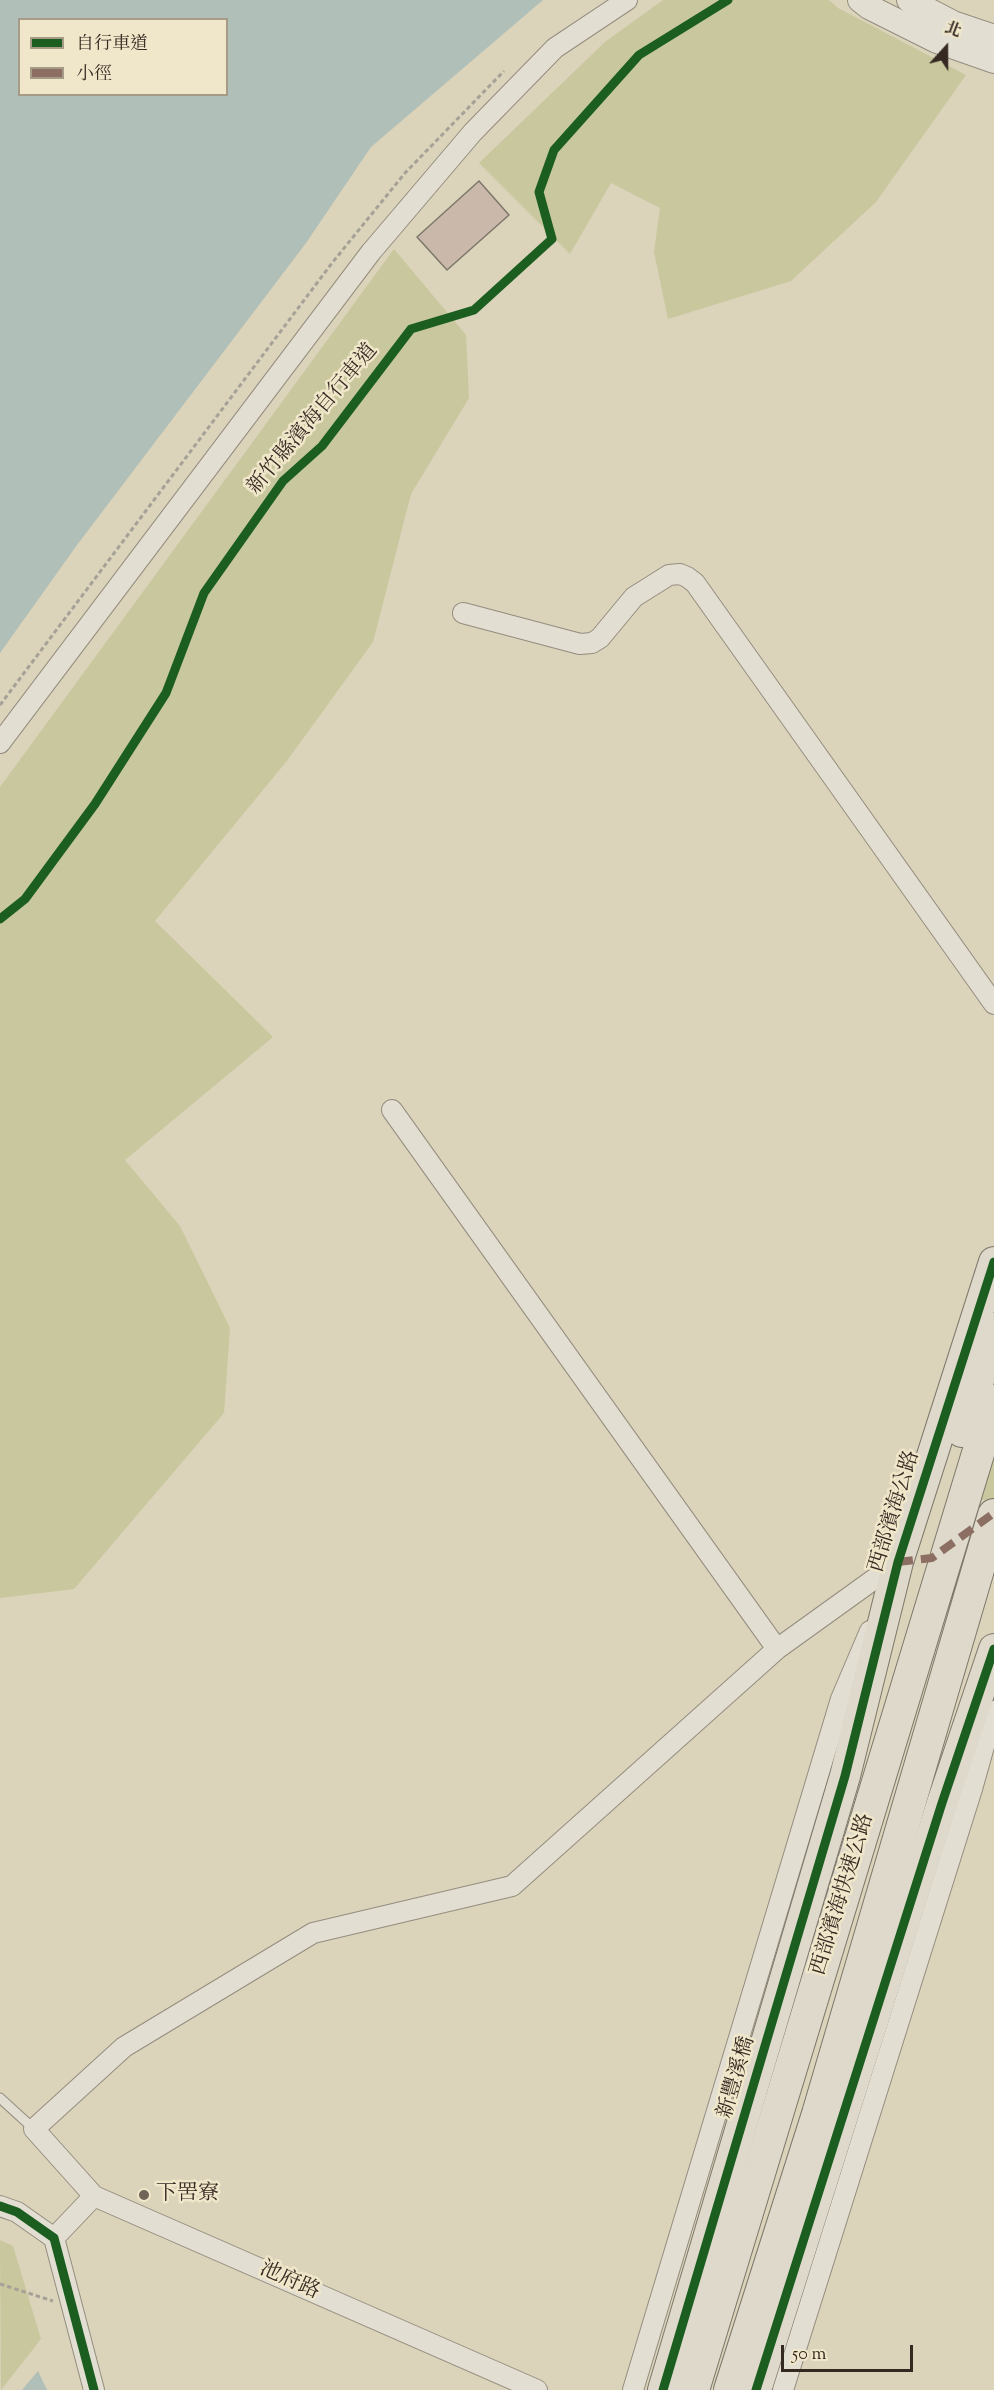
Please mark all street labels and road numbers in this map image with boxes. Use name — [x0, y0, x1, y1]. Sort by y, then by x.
street label: 新竹縣濱海自行車道 — [244, 340, 384, 500]
street label: 西部濱海公路 — [866, 1448, 926, 1576]
street label: 西部濱海快速公路 — [807, 1811, 881, 1979]
street label: 新豐溪橋 — [714, 2034, 762, 2122]
street label: 池府路 — [255, 2258, 323, 2306]

